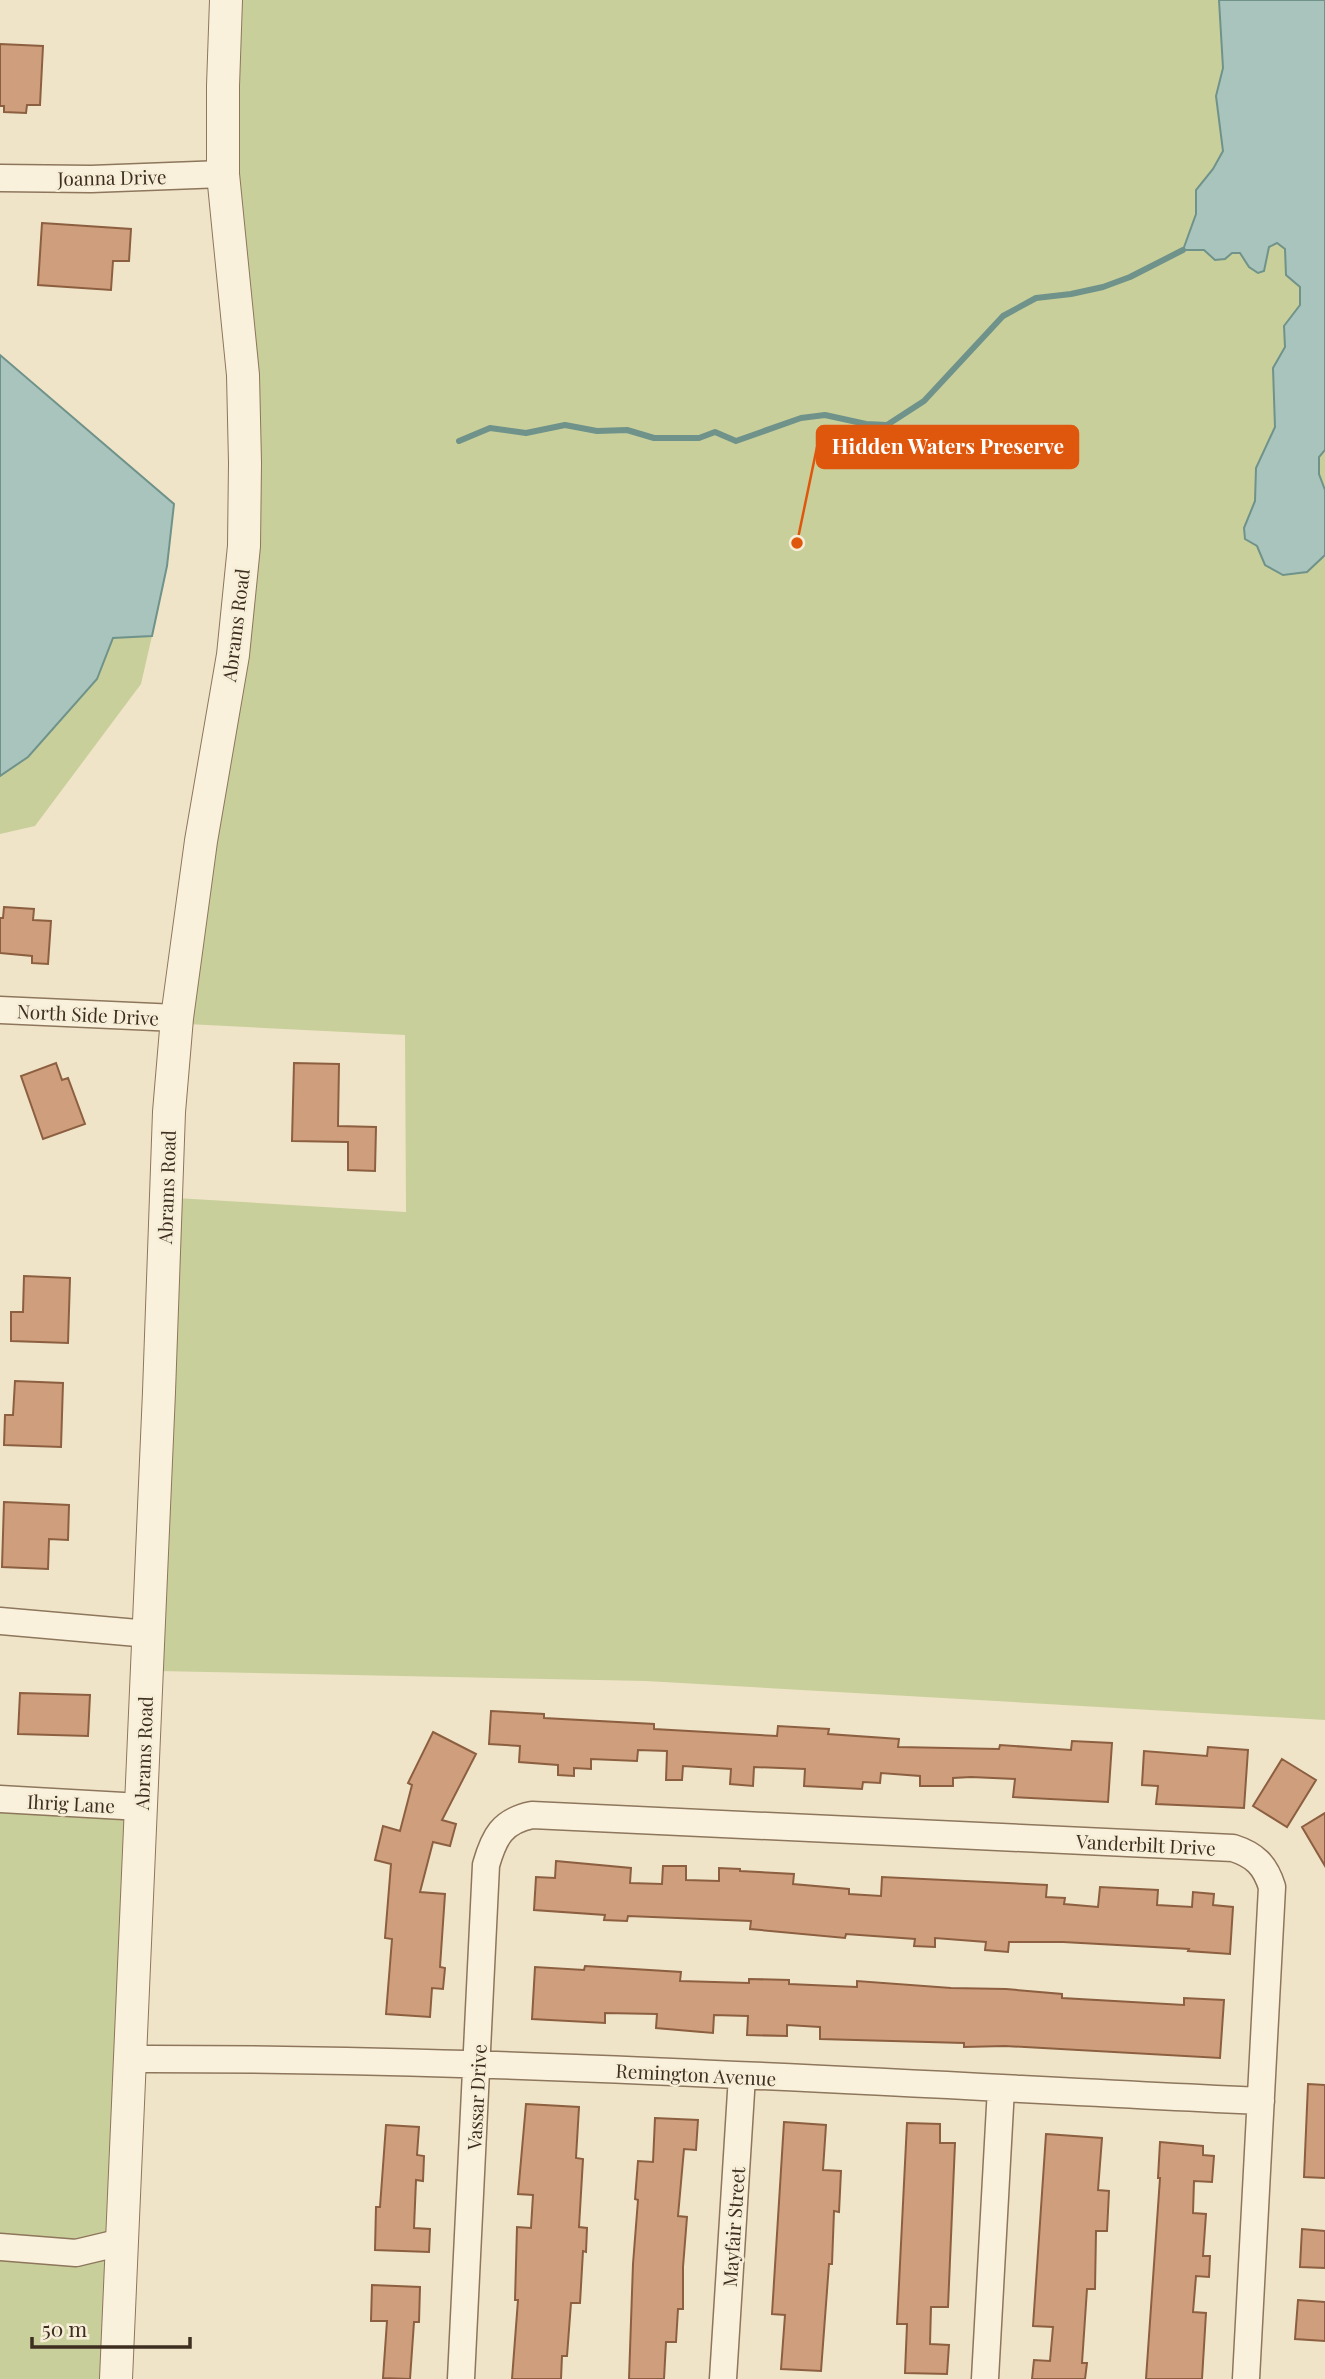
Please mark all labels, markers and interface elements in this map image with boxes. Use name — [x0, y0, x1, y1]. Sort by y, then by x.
street label: Joanna Drive — [56, 163, 167, 191]
callout: Hidden Waters Preserve — [817, 426, 1078, 468]
text: Hidden Waters Preserve — [832, 431, 1064, 459]
street label: Abrams Road — [215, 567, 255, 684]
street label: North Side Drive — [16, 997, 160, 1031]
street label: Abrams Road — [151, 1130, 181, 1245]
street label: Abrams Road — [128, 1696, 158, 1811]
street label: Ihrig Lane — [26, 1788, 116, 1818]
street label: Vanderbilt Drive — [1075, 1827, 1216, 1861]
street label: Vassar Drive — [460, 2043, 492, 2152]
street label: Remington Avenue — [615, 2057, 777, 2091]
street label: Mayfair Street — [716, 2166, 750, 2288]
scale bar — [32, 2306, 189, 2350]
text: 50 m — [42, 2314, 88, 2342]

